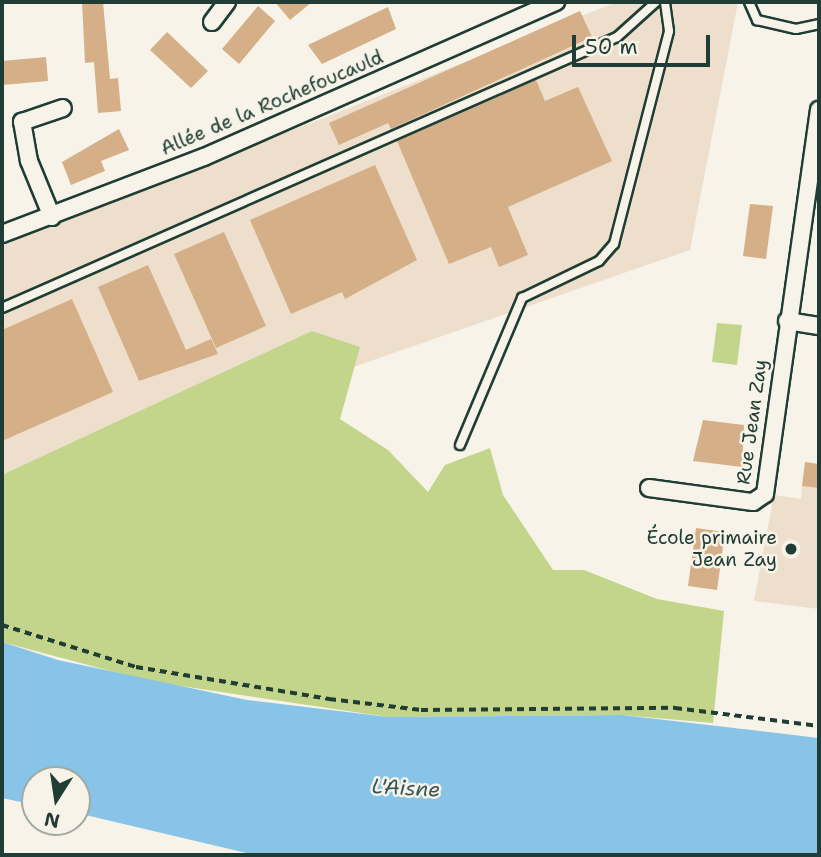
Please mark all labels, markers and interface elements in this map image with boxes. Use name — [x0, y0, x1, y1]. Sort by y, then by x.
scale bar — [576, 21, 714, 65]
text: 50 m — [585, 33, 638, 61]
street label: Allée de la Rochefoucauld — [157, 46, 387, 160]
street label: Rue Jean Zay — [732, 358, 772, 486]
place label: École primaire Jean Zay — [646, 527, 777, 571]
marker: École primaire Jean Zay — [783, 541, 799, 557]
north arrow — [21, 766, 91, 836]
water label: L'Aisne — [371, 774, 441, 802]
text: N — [42, 806, 62, 834]

